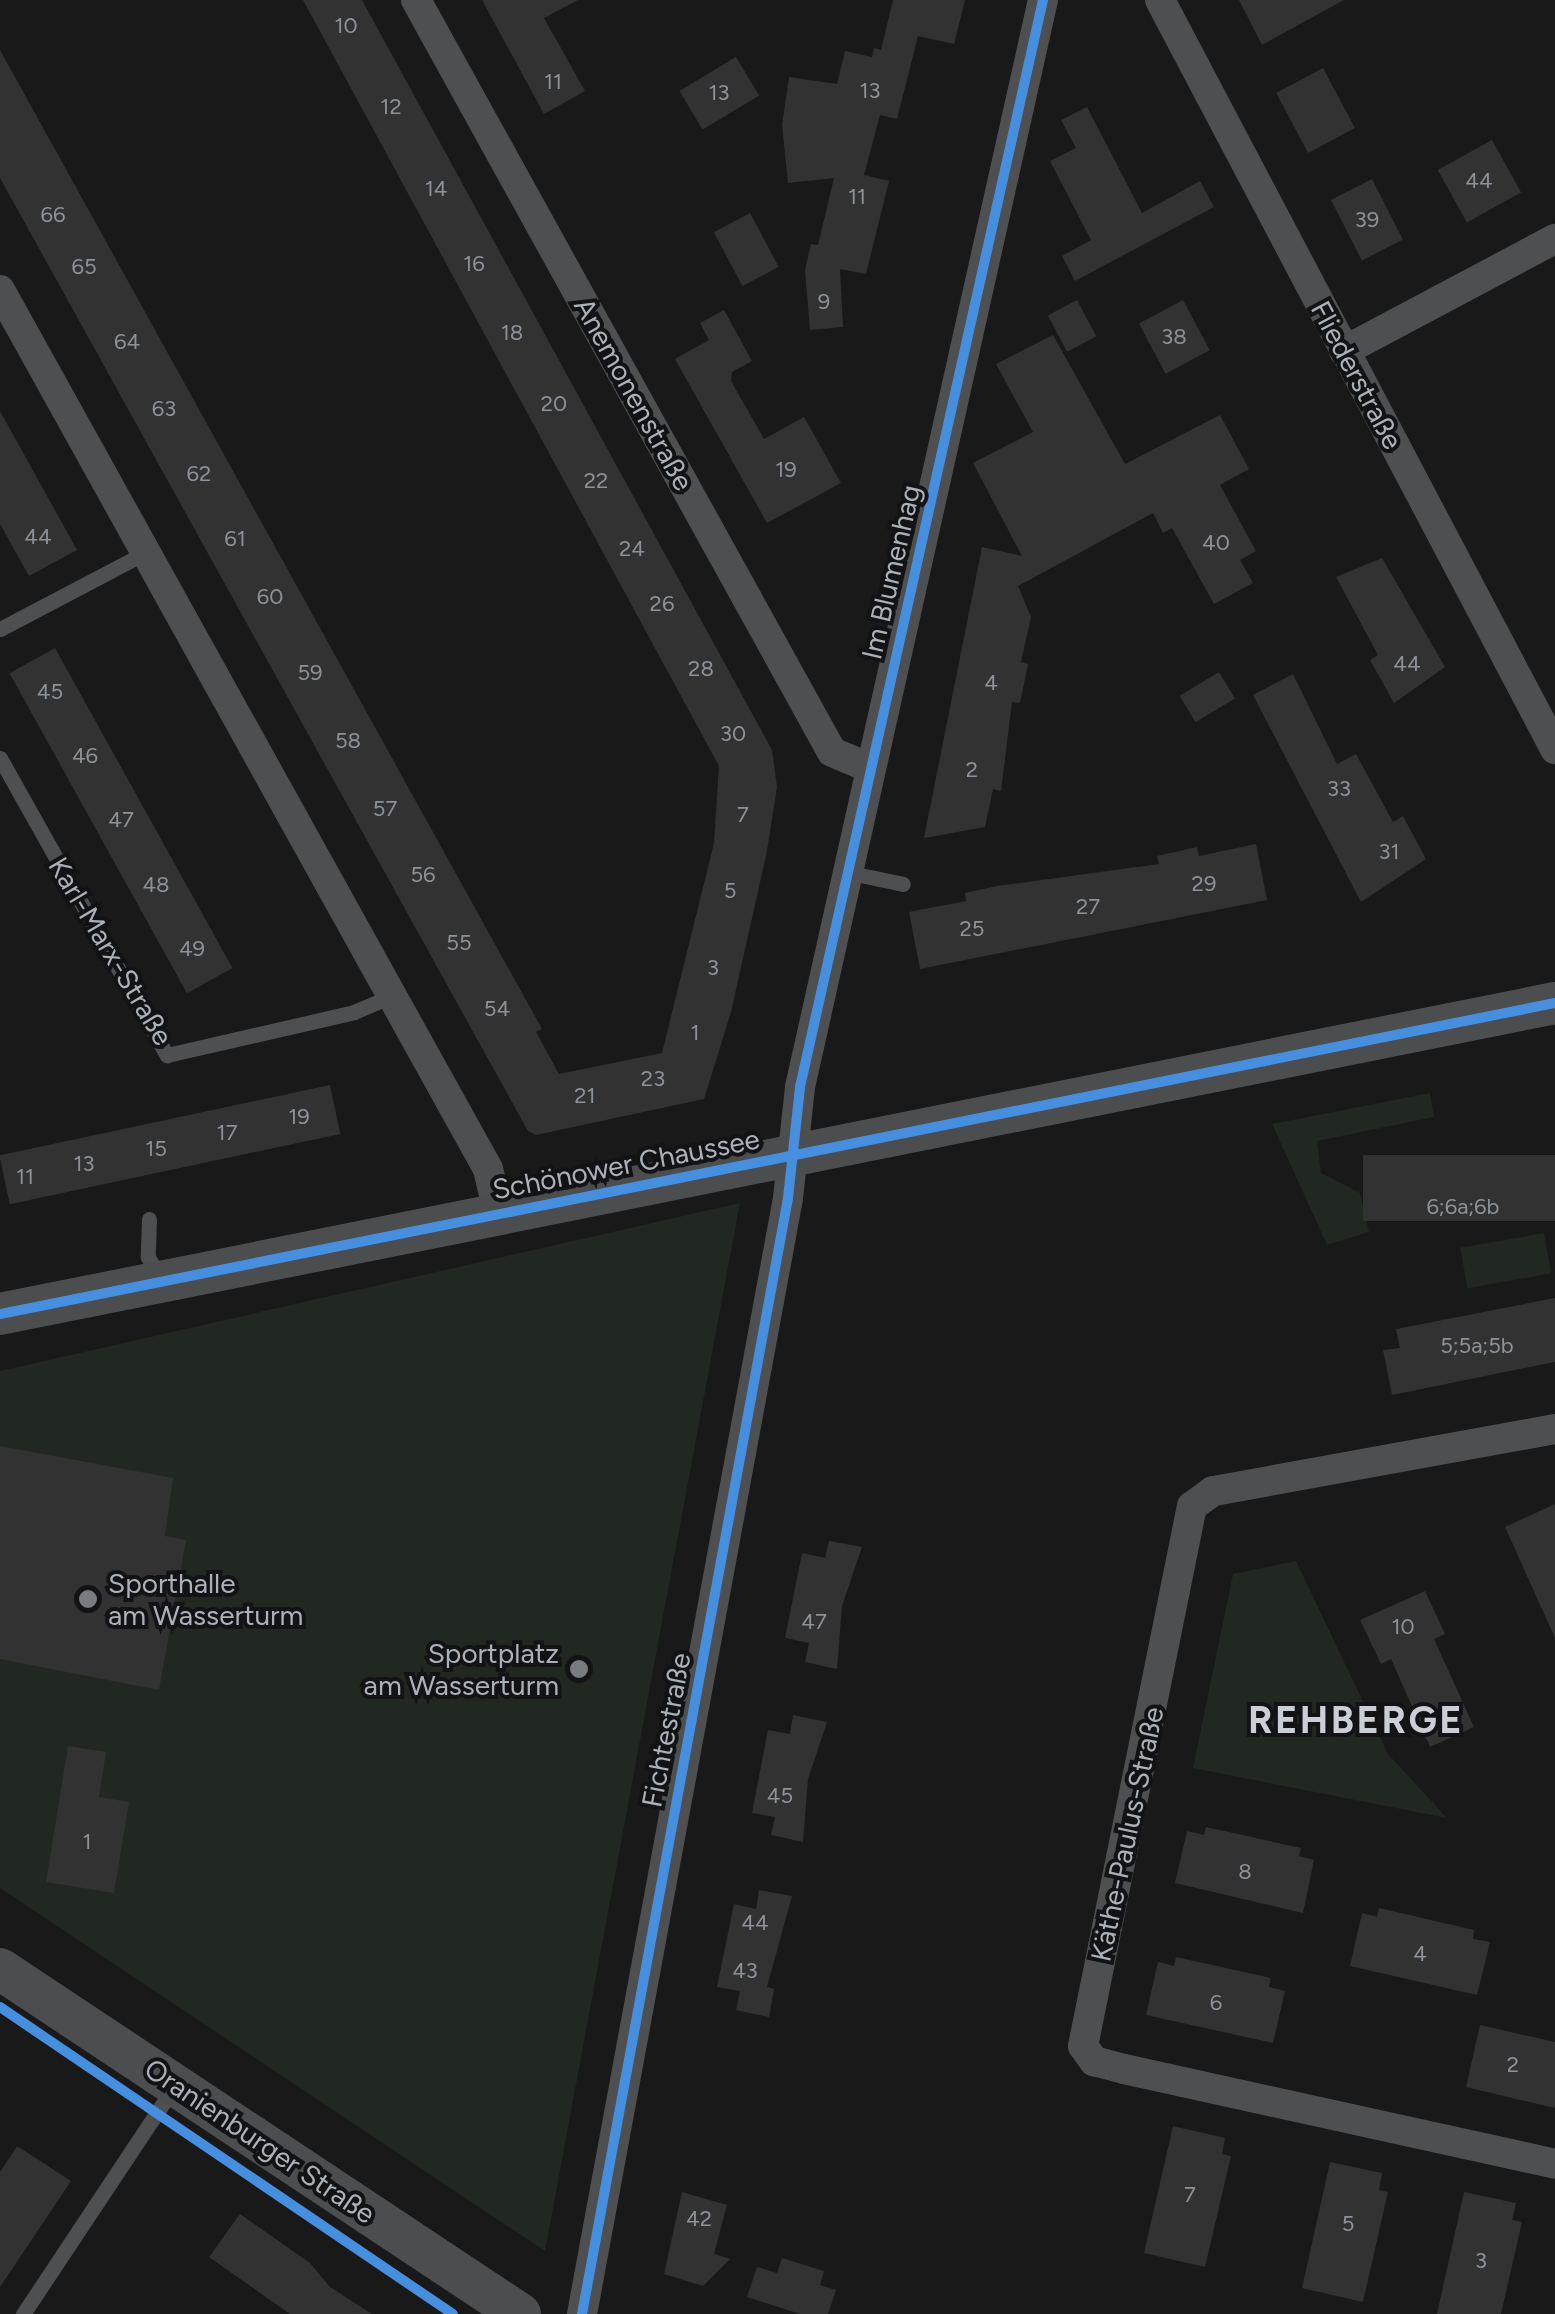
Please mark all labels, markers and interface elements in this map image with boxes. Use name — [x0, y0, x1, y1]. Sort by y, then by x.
house number: 10 — [334, 13, 358, 39]
house number: 11 — [544, 69, 562, 95]
house number: 13 — [859, 78, 881, 104]
house number: 13 — [708, 80, 730, 106]
house number: 12 — [380, 94, 402, 120]
house number: 44 — [1465, 168, 1493, 194]
house number: 14 — [425, 176, 447, 202]
house number: 11 — [848, 184, 866, 210]
house number: 66 — [41, 202, 65, 228]
house number: 39 — [1355, 207, 1379, 233]
house number: 16 — [463, 251, 485, 277]
house number: 65 — [71, 254, 97, 280]
house number: 9 — [818, 289, 830, 315]
street label: Anemonenstraße — [567, 292, 701, 496]
street label: Fliederstraße — [1304, 295, 1410, 455]
house number: 18 — [501, 320, 523, 346]
house number: 38 — [1161, 324, 1187, 350]
house number: 64 — [114, 329, 140, 355]
house number: 20 — [541, 391, 567, 417]
house number: 63 — [152, 396, 176, 422]
house number: 19 — [775, 457, 797, 483]
house number: 62 — [187, 461, 211, 487]
house number: 22 — [584, 468, 608, 494]
street label: Im Blumenhag — [855, 481, 927, 663]
house number: 44 — [24, 524, 52, 550]
house number: 61 — [224, 526, 246, 552]
house number: 40 — [1202, 530, 1230, 556]
house number: 24 — [619, 536, 645, 562]
house number: 60 — [257, 584, 283, 610]
house number: 26 — [650, 591, 674, 617]
house number: 44 — [1393, 651, 1421, 677]
house number: 28 — [688, 656, 714, 682]
house number: 59 — [297, 660, 323, 686]
house number: 4 — [984, 670, 998, 696]
house number: 45 — [37, 679, 63, 705]
house number: 30 — [720, 721, 746, 747]
house number: 58 — [335, 728, 361, 754]
house number: 46 — [72, 743, 98, 769]
house number: 2 — [966, 757, 978, 783]
house number: 33 — [1327, 776, 1351, 802]
house number: 57 — [373, 796, 397, 822]
house number: 7 — [737, 802, 749, 828]
house number: 47 — [108, 807, 134, 833]
house number: 31 — [1378, 839, 1400, 865]
street label: Karl-Marx-Straße — [42, 851, 180, 1051]
house number: 56 — [410, 862, 436, 888]
house number: 29 — [1192, 871, 1216, 897]
house number: 48 — [142, 872, 170, 898]
house number: 5 — [724, 878, 736, 904]
house number: 27 — [1076, 894, 1100, 920]
house number: 25 — [960, 916, 984, 942]
house number: 55 — [446, 930, 472, 956]
house number: 49 — [179, 936, 205, 962]
house number: 3 — [707, 955, 719, 981]
house number: 54 — [484, 996, 510, 1022]
house number: 1 — [690, 1020, 700, 1046]
house number: 23 — [641, 1066, 665, 1092]
house number: 21 — [574, 1083, 596, 1109]
house number: 19 — [288, 1104, 310, 1130]
house number: 17 — [217, 1120, 237, 1146]
street label: Schönower Chaussee — [490, 1122, 762, 1206]
house number: 15 — [145, 1136, 167, 1162]
house number: 13 — [73, 1151, 95, 1177]
house number: 11 — [16, 1164, 34, 1190]
house number: 6;6a;6b — [1427, 1194, 1499, 1220]
house number: 5;5a;5b — [1440, 1333, 1514, 1359]
place label: Sporthalle am Wasserturm — [108, 1566, 303, 1632]
marker: Sporthalle am Wasserturm — [77, 1588, 99, 1610]
house number: 47 — [801, 1609, 827, 1635]
house number: 10 — [1391, 1614, 1415, 1640]
place label: Sportplatz am Wasserturm — [364, 1636, 559, 1702]
street label: Fichtestraße — [635, 1650, 697, 1810]
marker: Sportplatz am Wasserturm — [568, 1658, 590, 1680]
district label: REHBERGE — [1248, 1698, 1464, 1744]
street label: Käthe-Paulus-Straße — [1084, 1704, 1170, 1964]
house number: 45 — [767, 1783, 793, 1809]
house number: 1 — [82, 1829, 92, 1855]
house number: 8 — [1238, 1859, 1252, 1885]
house number: 44 — [741, 1910, 769, 1936]
house number: 4 — [1413, 1941, 1427, 1967]
house number: 43 — [732, 1958, 758, 1984]
house number: 6 — [1210, 1990, 1222, 2016]
street label: Oranienburger Straße — [138, 2051, 382, 2231]
house number: 2 — [1507, 2052, 1519, 2078]
house number: 7 — [1184, 2182, 1196, 2208]
house number: 42 — [686, 2206, 712, 2232]
house number: 5 — [1342, 2211, 1354, 2237]
house number: 3 — [1475, 2248, 1487, 2274]

